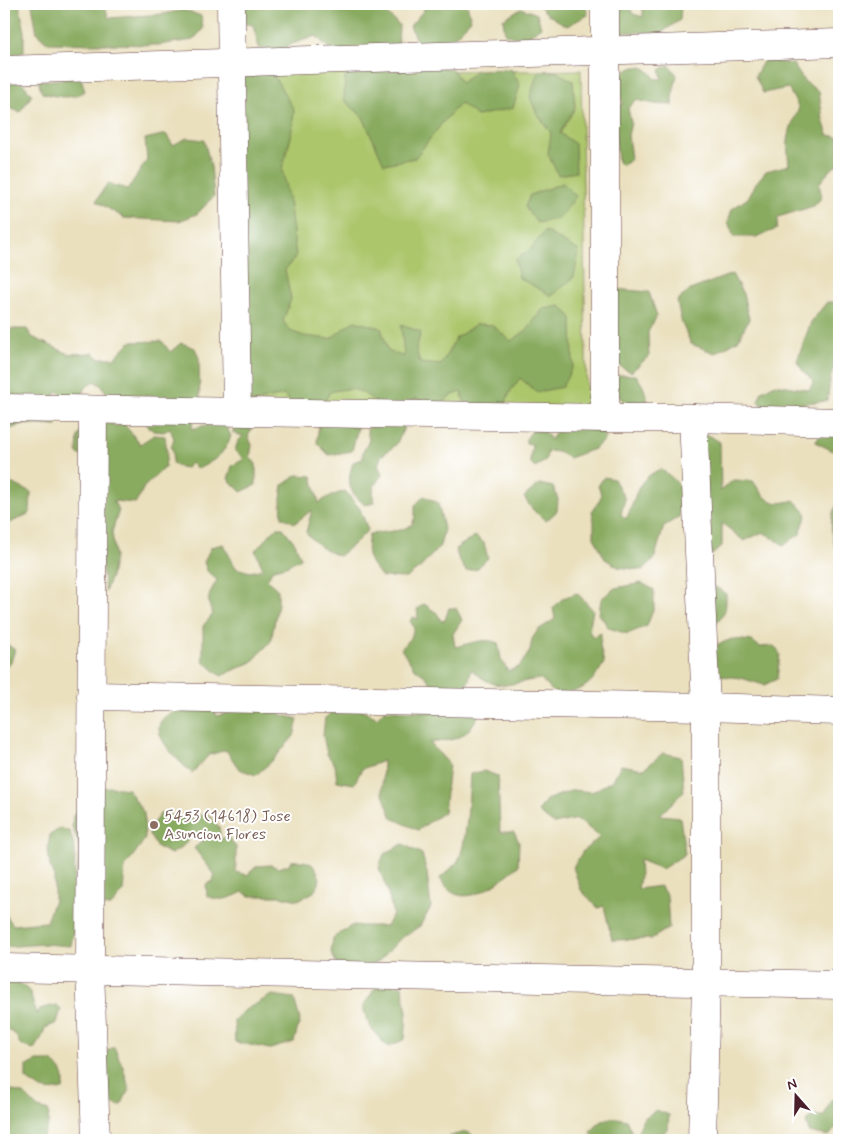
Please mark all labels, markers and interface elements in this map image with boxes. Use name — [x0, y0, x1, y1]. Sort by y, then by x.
place label: 5453 (14618) Jose Asuncion Flores — [164, 806, 291, 845]
marker: 5453 (14618) Jose Asuncion Flores — [148, 819, 160, 831]
north arrow — [770, 1072, 820, 1122]
text: N — [784, 1075, 799, 1095]

